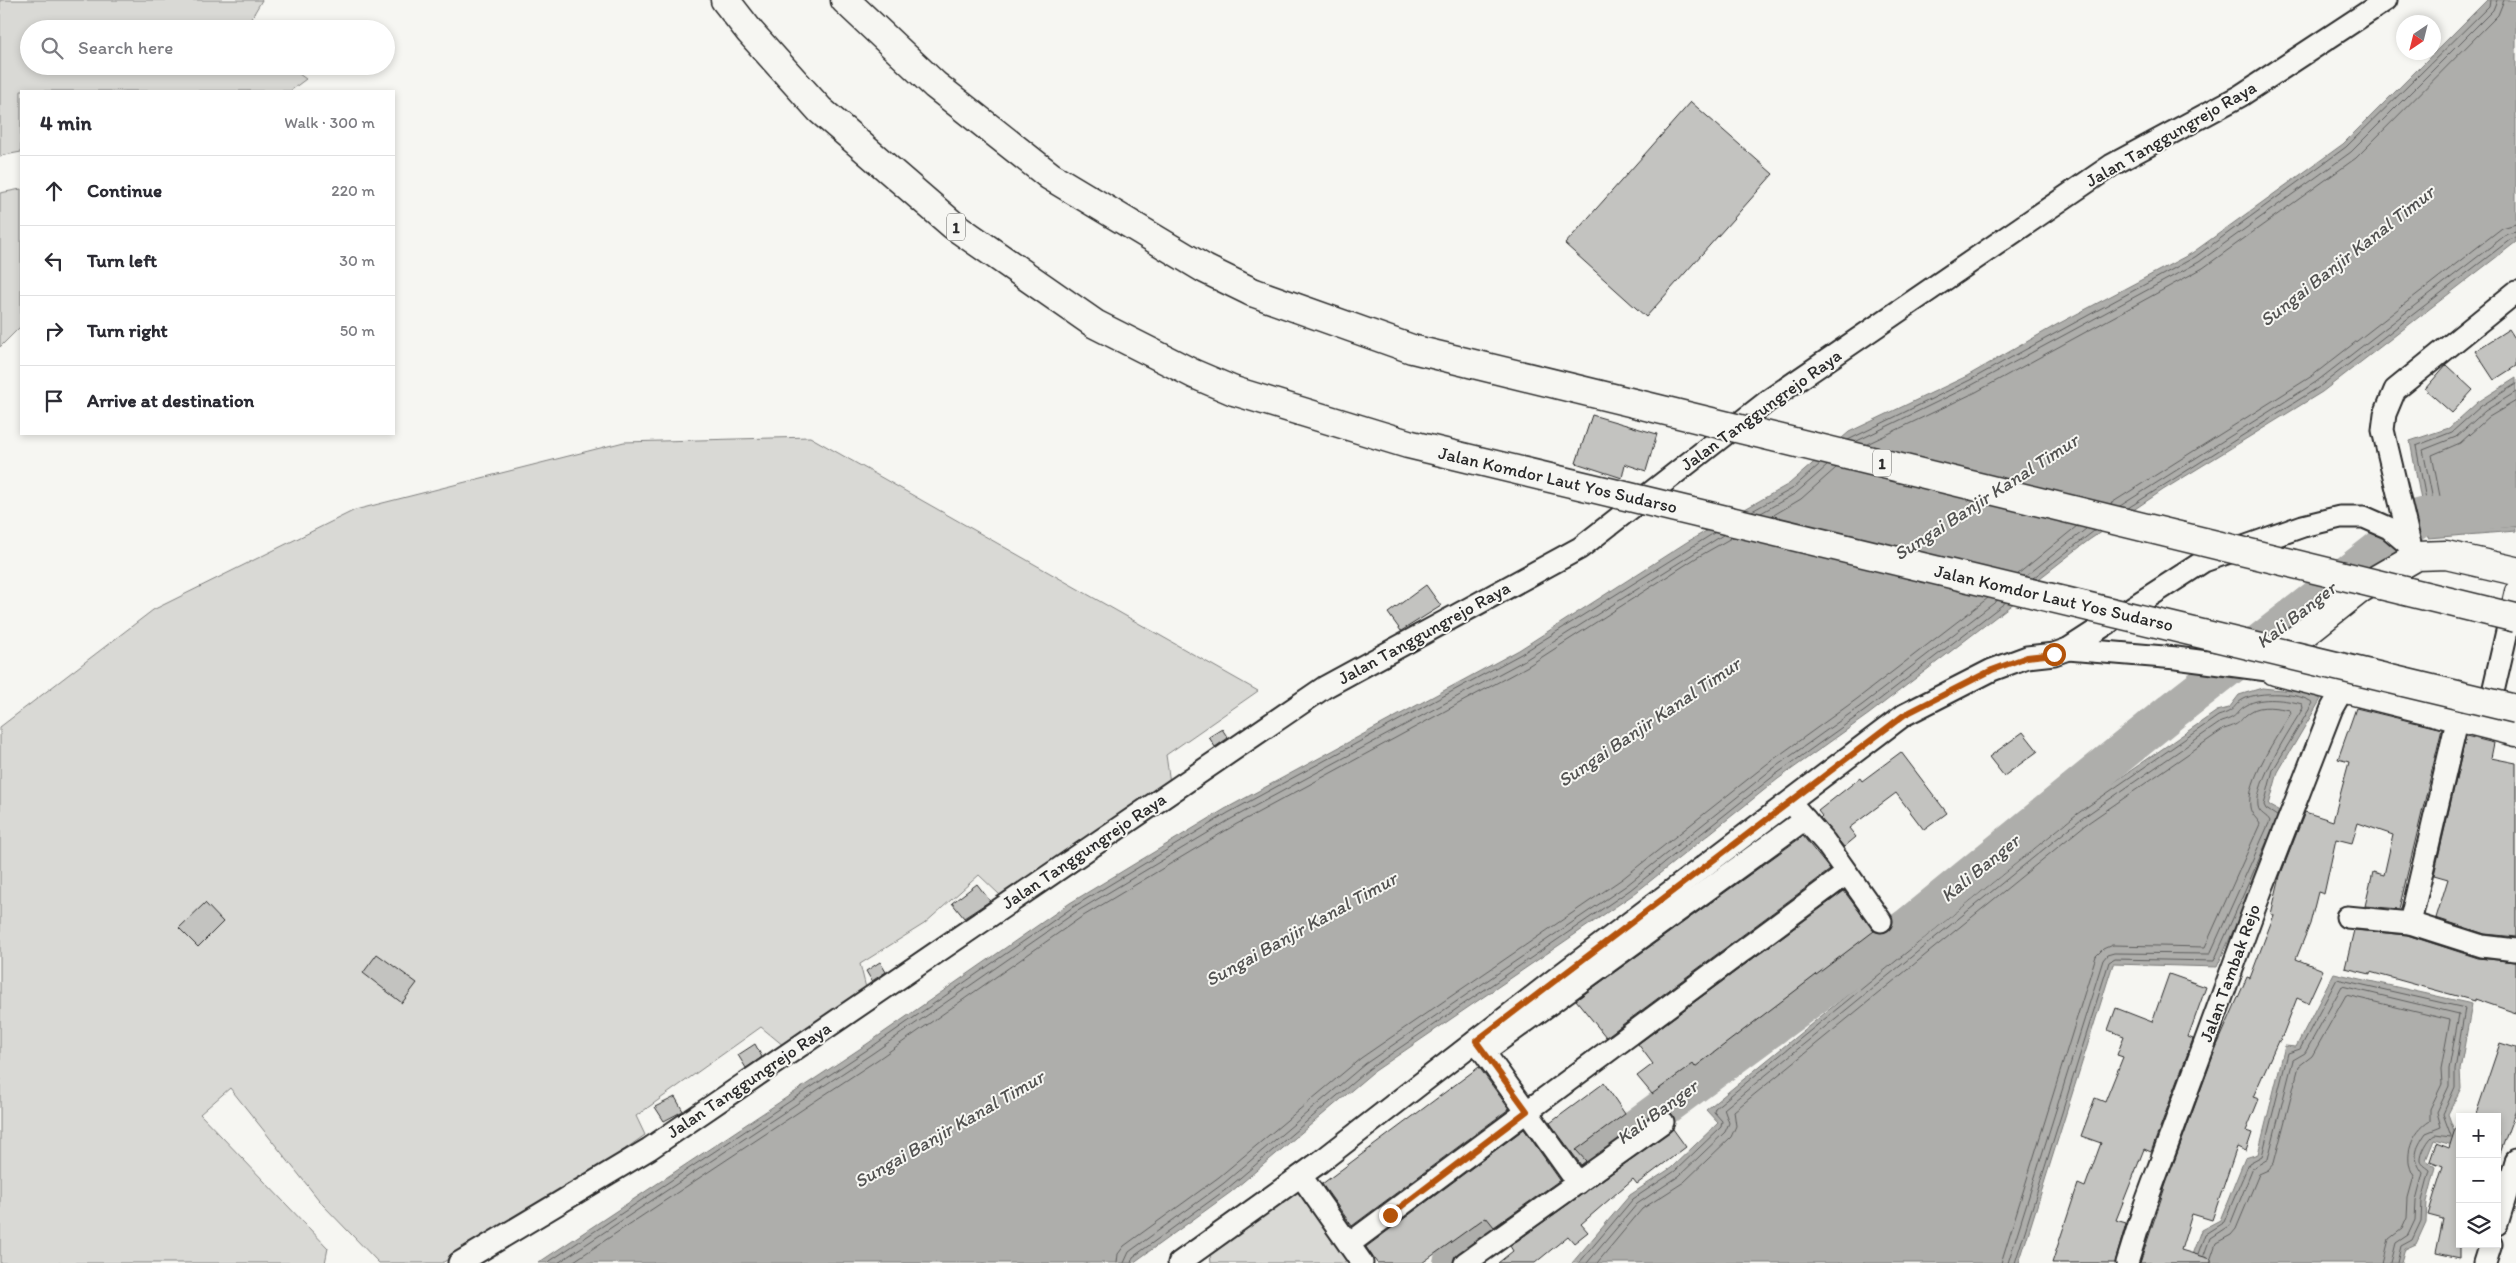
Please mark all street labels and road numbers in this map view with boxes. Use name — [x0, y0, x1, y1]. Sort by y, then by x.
street label: Jalan Tanggungrejo Raya — [2082, 76, 2260, 192]
road number: 1 — [947, 213, 965, 240]
street label: Jalan Tanggungrejo Raya — [1676, 344, 1846, 476]
street label: Jalan Komdor Laut Yos Sudarso — [1436, 442, 1680, 518]
road number: 1 — [1873, 449, 1891, 476]
street label: Jalan Komdor Laut Yos Sudarso — [1932, 560, 2176, 636]
street label: Jalan Tanggungrejo Raya — [1334, 576, 1514, 689]
street label: Jalan Tanggungrejo Raya — [998, 788, 1170, 914]
street label: Jalan Tambak Rejo — [2195, 901, 2265, 1045]
street label: Jalan Tanggungrejo Raya — [663, 1017, 835, 1143]

